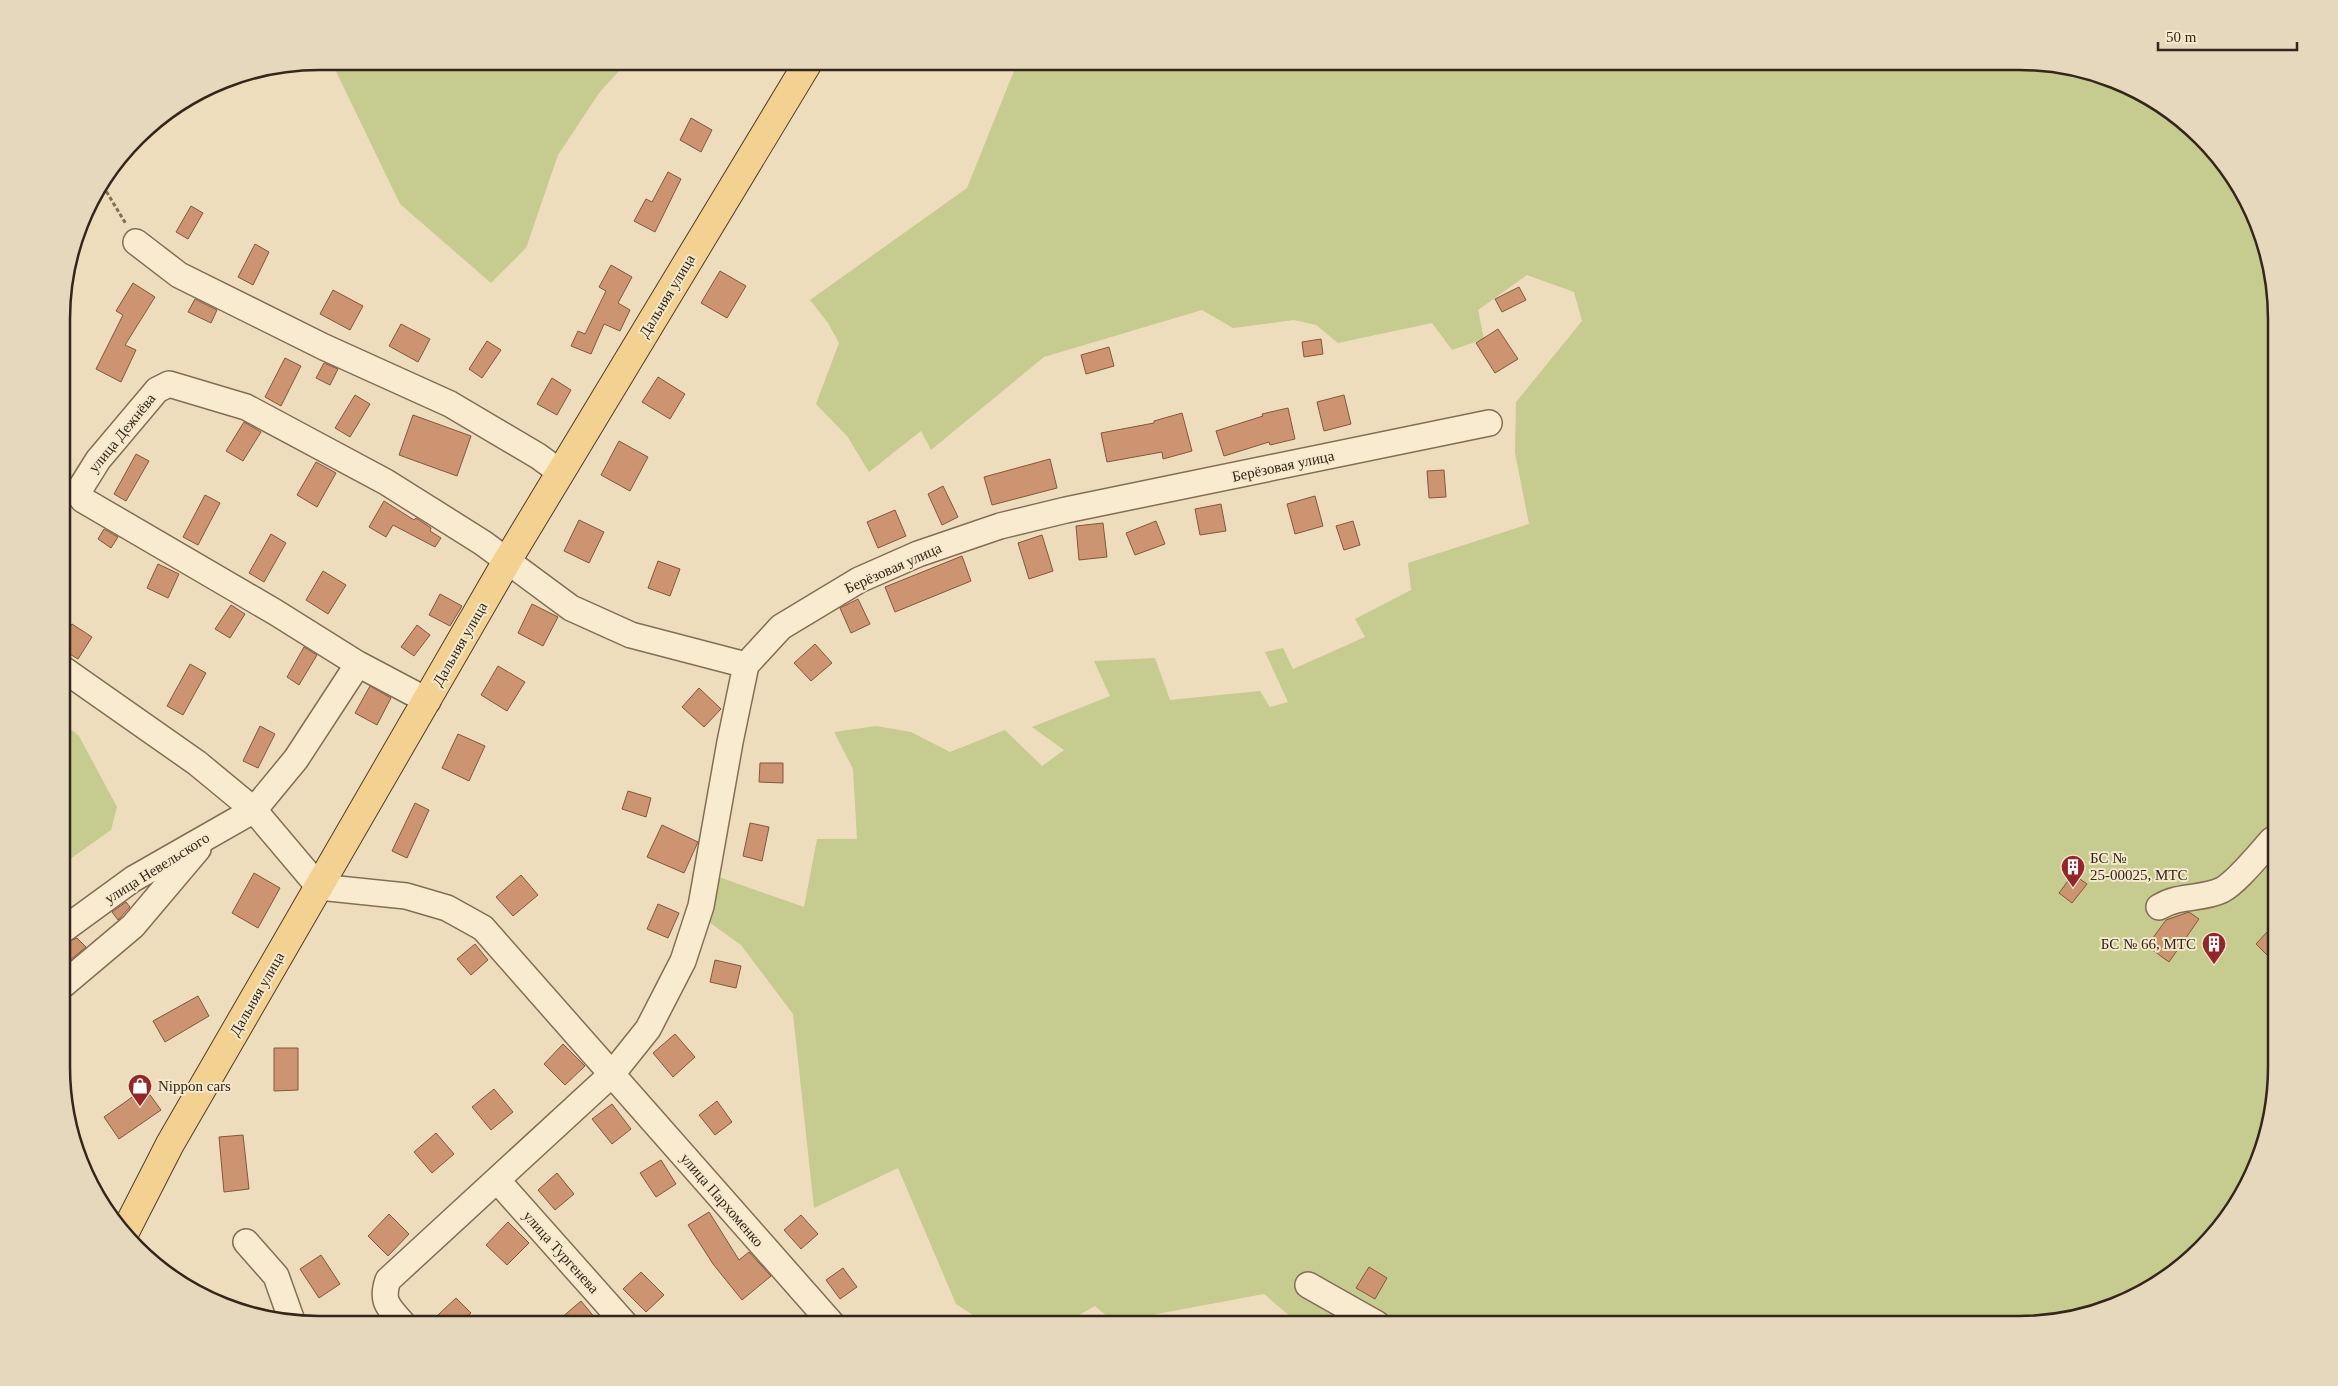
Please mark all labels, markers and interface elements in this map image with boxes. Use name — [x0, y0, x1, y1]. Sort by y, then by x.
scale bar — [2158, 20, 2297, 52]
text: 50 m — [2166, 29, 2197, 45]
street label: Дальняя улица — [636, 251, 698, 340]
street label: улица Дежнёва — [85, 390, 159, 476]
street label: Берёзовая улица — [1230, 447, 1336, 485]
street label: Берёзовая улица — [842, 539, 944, 596]
street label: Дальняя улица — [430, 599, 491, 689]
street label: улица Невельского — [102, 829, 212, 907]
place label: БС № 25-00025, МТС — [2090, 850, 2188, 883]
building icon: БС № 25-00025, МТС — [2060, 854, 2086, 888]
building icon: БС № 66, МТС — [2201, 931, 2227, 965]
place label: БС № 66, МТС — [2101, 936, 2196, 952]
street label: Дальняя улица — [227, 949, 288, 1039]
shop icon: Nippon cars — [127, 1073, 153, 1107]
place label: Nippon cars — [158, 1078, 231, 1094]
street label: улица Пархоменко — [677, 1150, 767, 1250]
street label: улица Тургенева — [520, 1208, 602, 1297]

